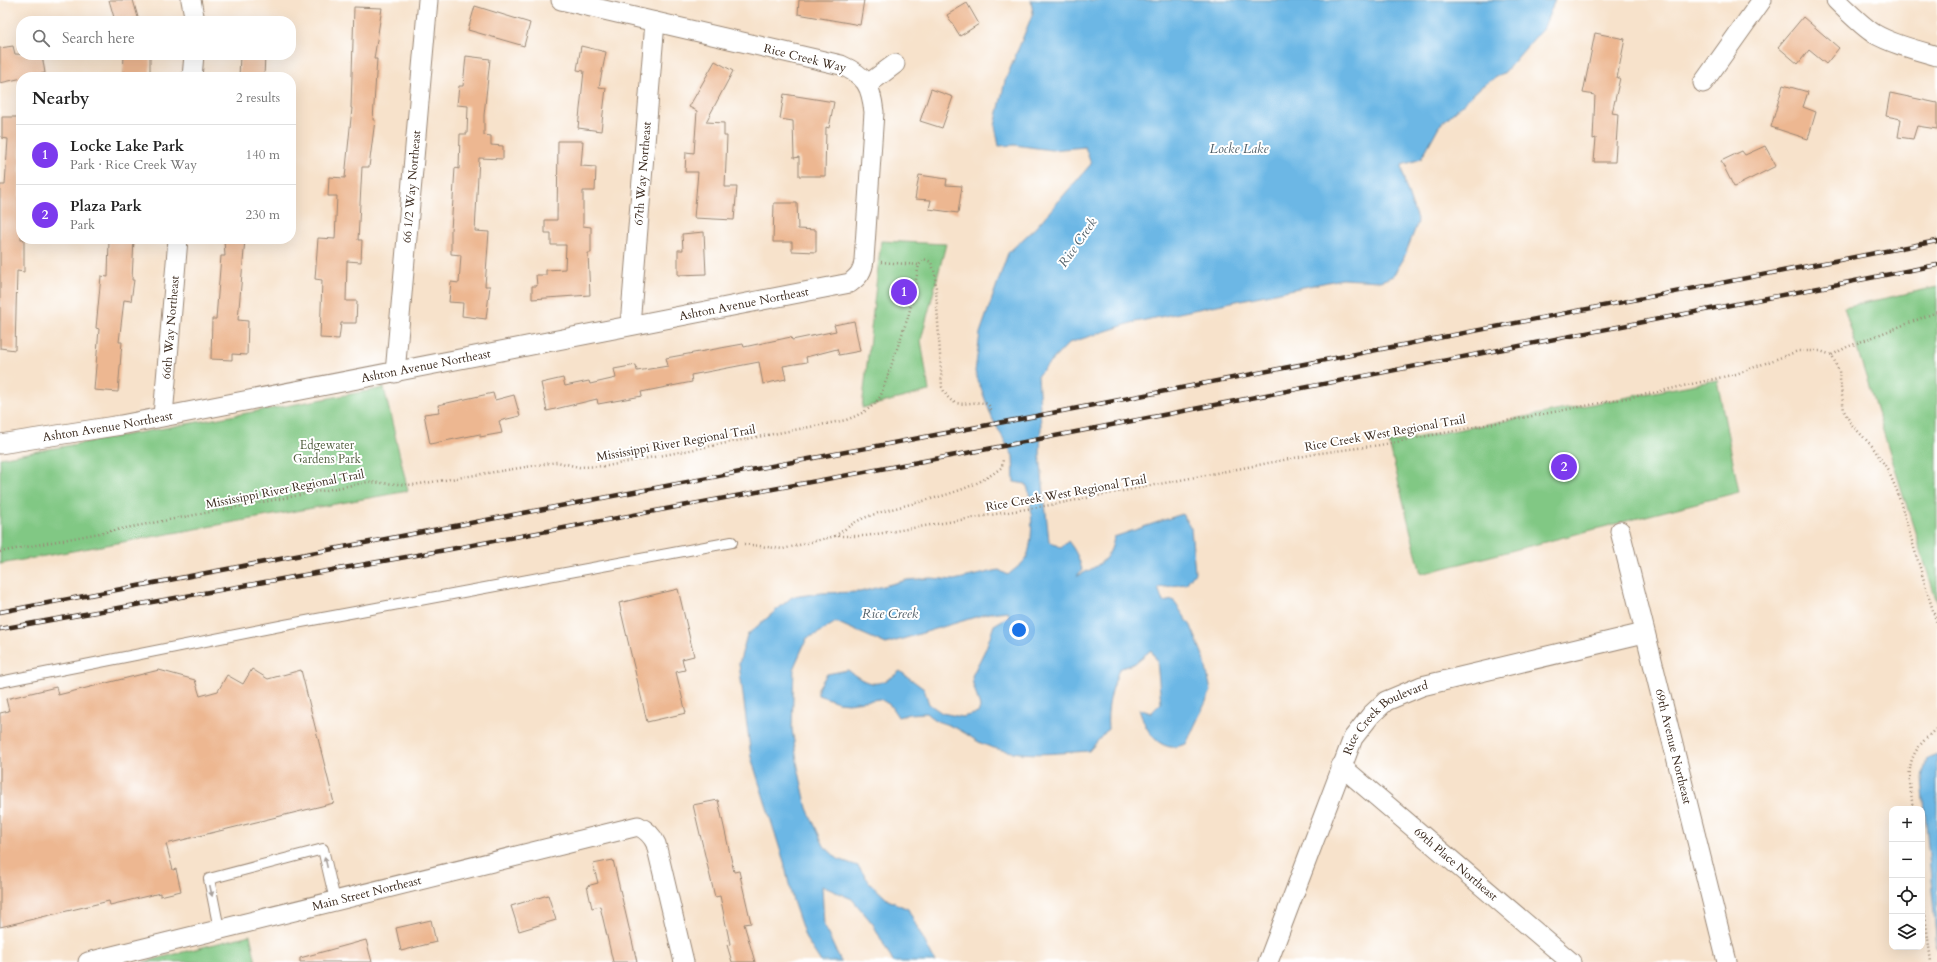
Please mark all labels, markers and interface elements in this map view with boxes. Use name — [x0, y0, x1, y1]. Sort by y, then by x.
search box — [16, 16, 296, 60]
icon: search — [30, 27, 52, 49]
text: Search here — [62, 28, 135, 48]
street label: Rice Creek Way — [762, 40, 849, 76]
text: Nearby — [32, 87, 89, 110]
text: 2 results — [236, 89, 280, 107]
street label: 67th Way Northeast — [630, 121, 655, 226]
street label: 66 1/2 Way Northeast — [399, 130, 424, 244]
text: Locke Lake Park — [70, 136, 184, 156]
water label: Locke Lake — [1209, 140, 1270, 158]
text: 1 — [42, 146, 48, 164]
text: 140 m — [246, 146, 280, 164]
text: Park · Rice Creek Way — [70, 156, 197, 174]
text: Plaza Park — [70, 196, 142, 216]
text: 2 — [42, 206, 48, 224]
text: 230 m — [246, 206, 280, 224]
water label: Rice Creek — [1054, 214, 1102, 271]
text: Park — [70, 216, 95, 234]
street label: 66th Way Northeast — [158, 275, 183, 380]
pin: 1 — [891, 277, 917, 307]
street label: Ashton Avenue Northeast — [678, 283, 810, 324]
street label: Ashton Avenue Northeast — [360, 345, 492, 386]
street label: Ashton Avenue Northeast — [41, 407, 174, 445]
street label: Rice Creek West Regional Trail — [1303, 411, 1467, 455]
street label: Mississippi River Regional Trail — [595, 421, 757, 465]
park label: Edgewater Gardens Park — [293, 437, 362, 467]
pin: 2 — [1551, 452, 1577, 482]
street label: Mississippi River Regional Trail — [204, 466, 366, 512]
street label: Rice Creek West Regional Trail — [984, 471, 1148, 515]
water label: Rice Creek — [862, 605, 919, 623]
your location — [1009, 620, 1029, 640]
street label: Rice Creek Boulevard — [1339, 677, 1430, 757]
street label: 69th Avenue Northeast — [1651, 687, 1696, 806]
map controls — [1889, 806, 1925, 950]
button: + — [1889, 806, 1925, 842]
street label: 69th Place Northeast — [1411, 824, 1501, 904]
button: − — [1889, 842, 1925, 878]
one-way arrow — [323, 856, 329, 868]
street label: Main Street Northeast — [310, 872, 423, 914]
button: locate — [1889, 878, 1925, 914]
one-way arrow — [209, 885, 215, 897]
button: layers — [1889, 914, 1925, 950]

